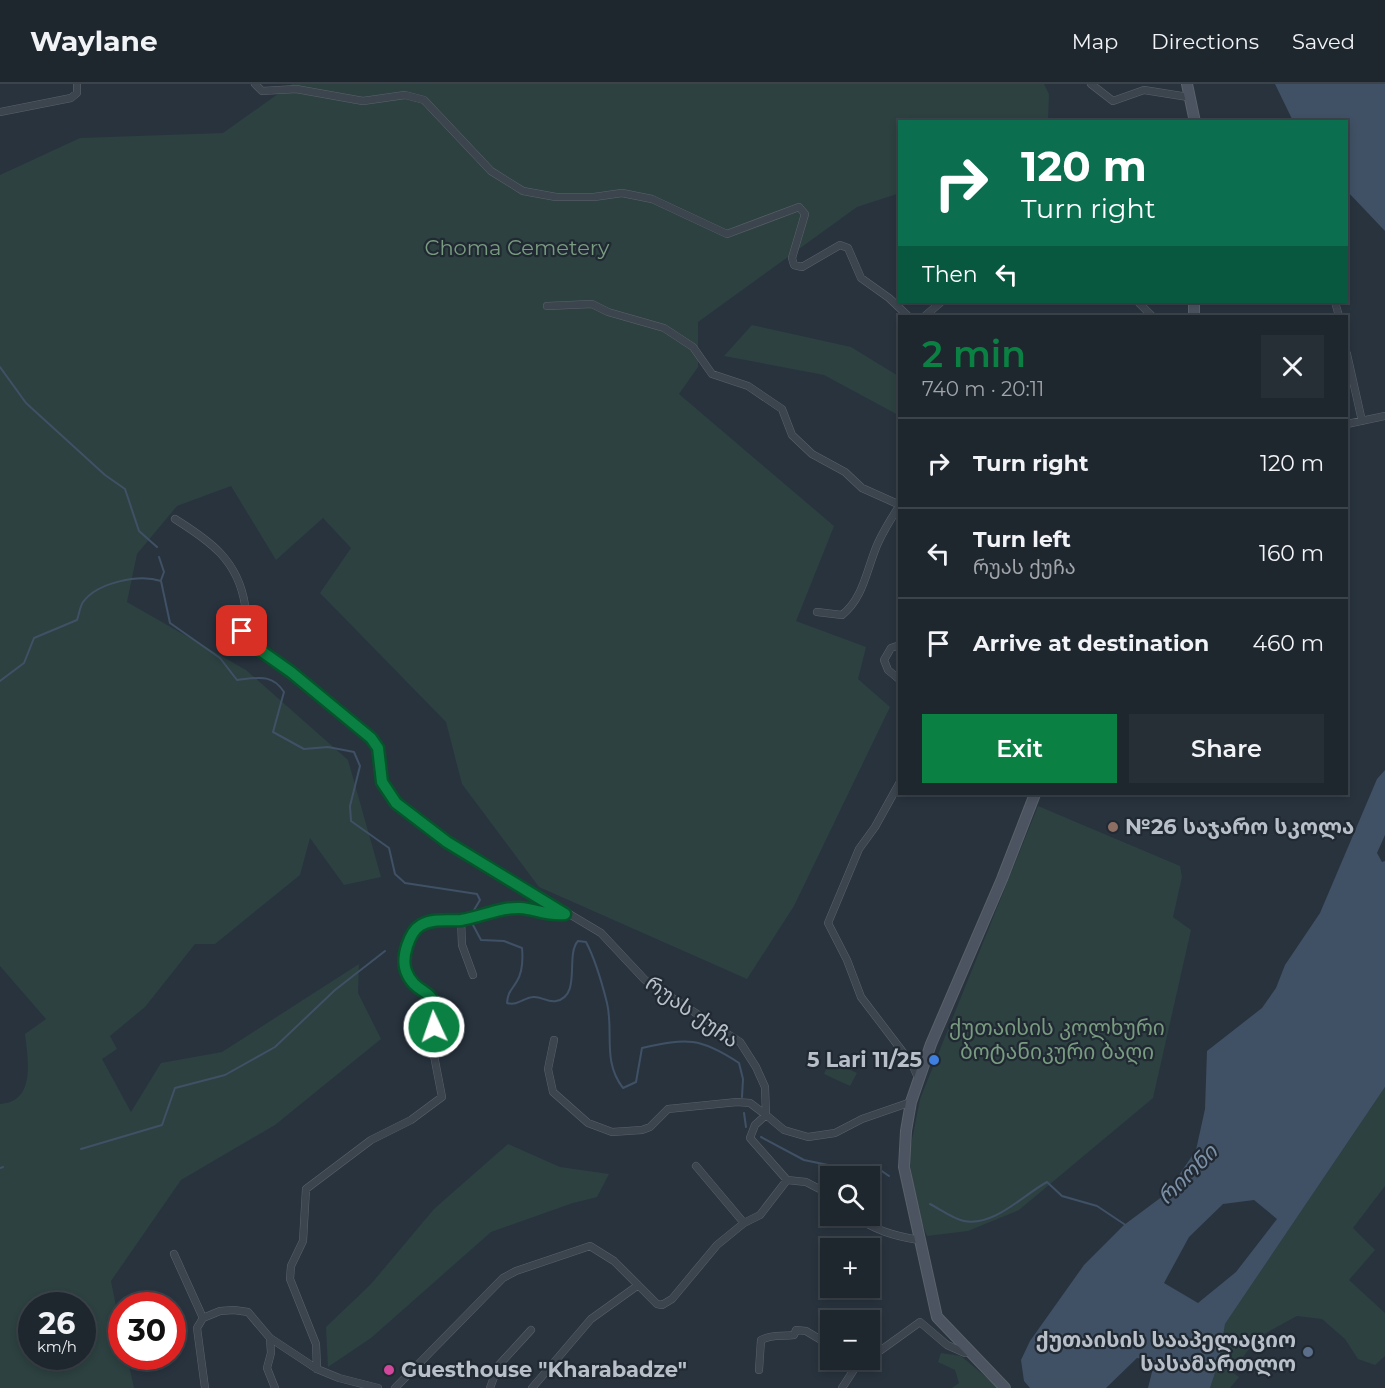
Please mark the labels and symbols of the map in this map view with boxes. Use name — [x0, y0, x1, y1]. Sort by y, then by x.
park label: Choma Cemetery — [425, 235, 610, 260]
pin — [216, 605, 267, 656]
place label: №26 საჯარო სკოლა — [1125, 814, 1354, 840]
marker: №26 საჯარო სკოლა — [1106, 820, 1120, 834]
street label: რუას ქუჩა — [641, 970, 744, 1053]
position arrow — [402, 995, 466, 1059]
park label: ქუთაისის კოლხური ბოტანიკური ბაღი — [949, 1015, 1165, 1065]
place label: 5 Lari 11/25 — [807, 1047, 922, 1072]
marker: 5 Lari 11/25 — [927, 1053, 941, 1067]
water label: რიონი — [1152, 1138, 1224, 1210]
speed limit sign: 30 — [108, 1292, 186, 1370]
place label: ქუთაისის სააპელაციო სასამართლო — [1036, 1327, 1296, 1377]
marker: ქუთაისის სააპელაციო სასამართლო — [1301, 1345, 1315, 1359]
place label: Guesthouse "Kharabadze" — [401, 1357, 687, 1382]
marker: Guesthouse "Kharabadze" — [382, 1363, 396, 1377]

